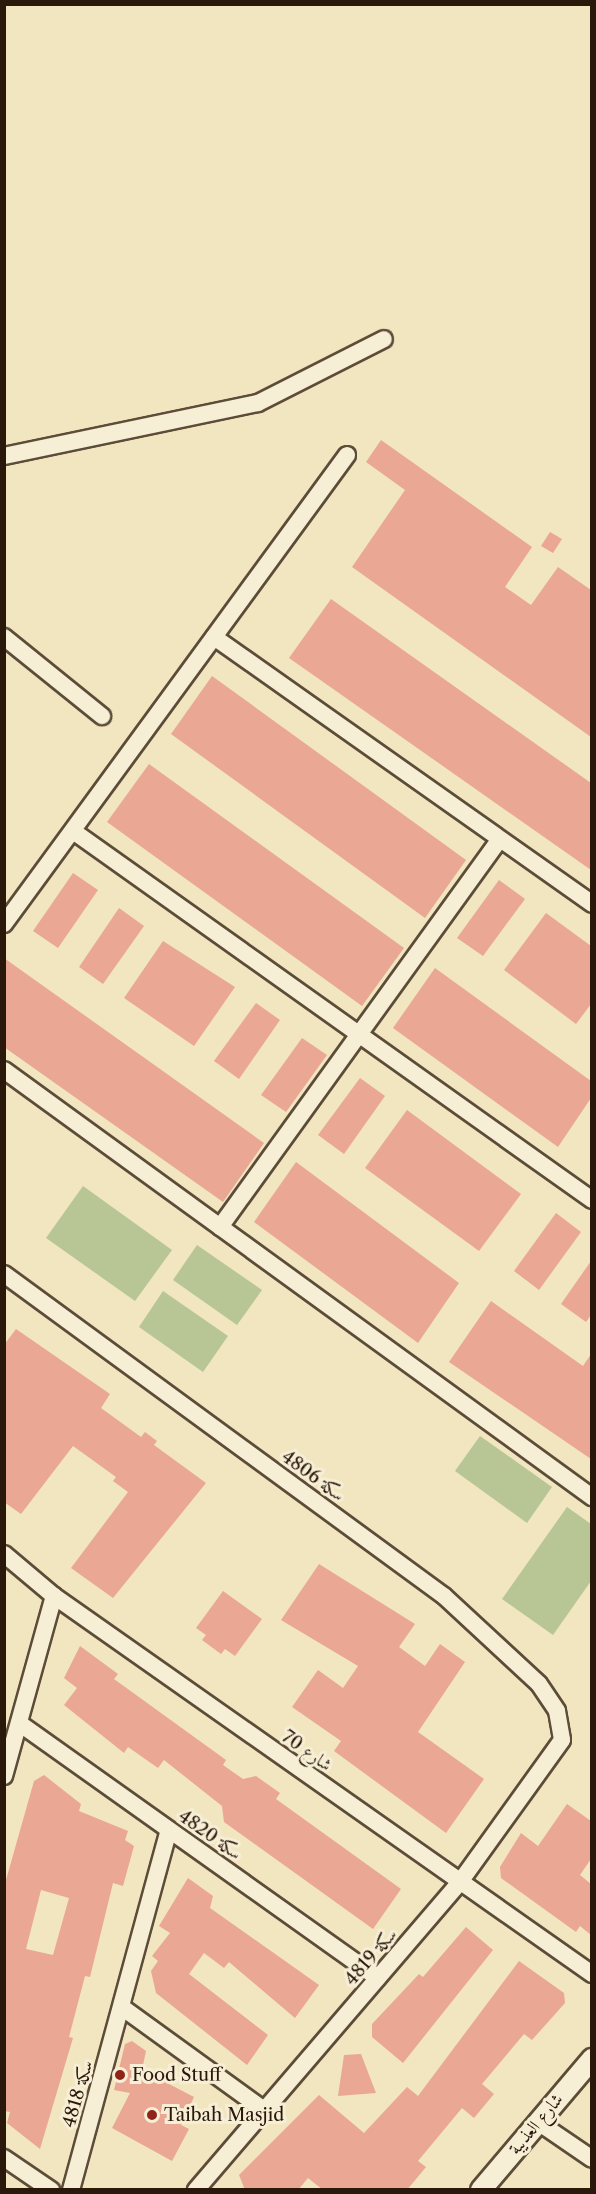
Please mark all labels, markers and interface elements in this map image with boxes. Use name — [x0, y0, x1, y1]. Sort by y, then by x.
street label: سكة 4806 — [277, 1446, 349, 1506]
street label: شارع 70 — [278, 1726, 336, 1776]
street label: سكة 4820 — [174, 1805, 246, 1865]
street label: سكة 4819 — [340, 1924, 402, 1990]
street label: سكة 4818 — [58, 2058, 98, 2130]
place label: Food Stuff — [132, 2064, 221, 2086]
marker: Food Stuff — [113, 2068, 127, 2082]
street label: شارع العذيبة — [504, 2089, 568, 2159]
place label: Taibah Masjid — [164, 2104, 284, 2126]
marker: Taibah Masjid — [145, 2108, 159, 2122]

